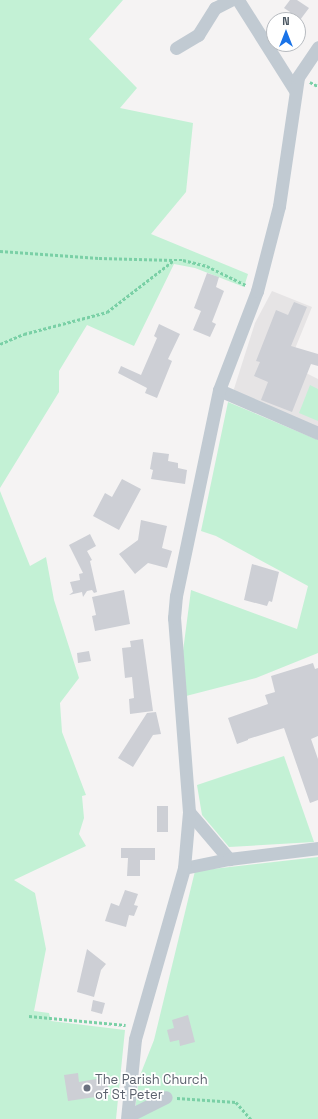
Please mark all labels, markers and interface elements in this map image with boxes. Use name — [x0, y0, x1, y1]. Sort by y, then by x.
north arrow — [266, 12, 306, 52]
text: N — [282, 14, 290, 28]
place label: The Parish Church of St Peter — [95, 1073, 208, 1104]
marker: The Parish Church of St Peter — [82, 1083, 92, 1093]

